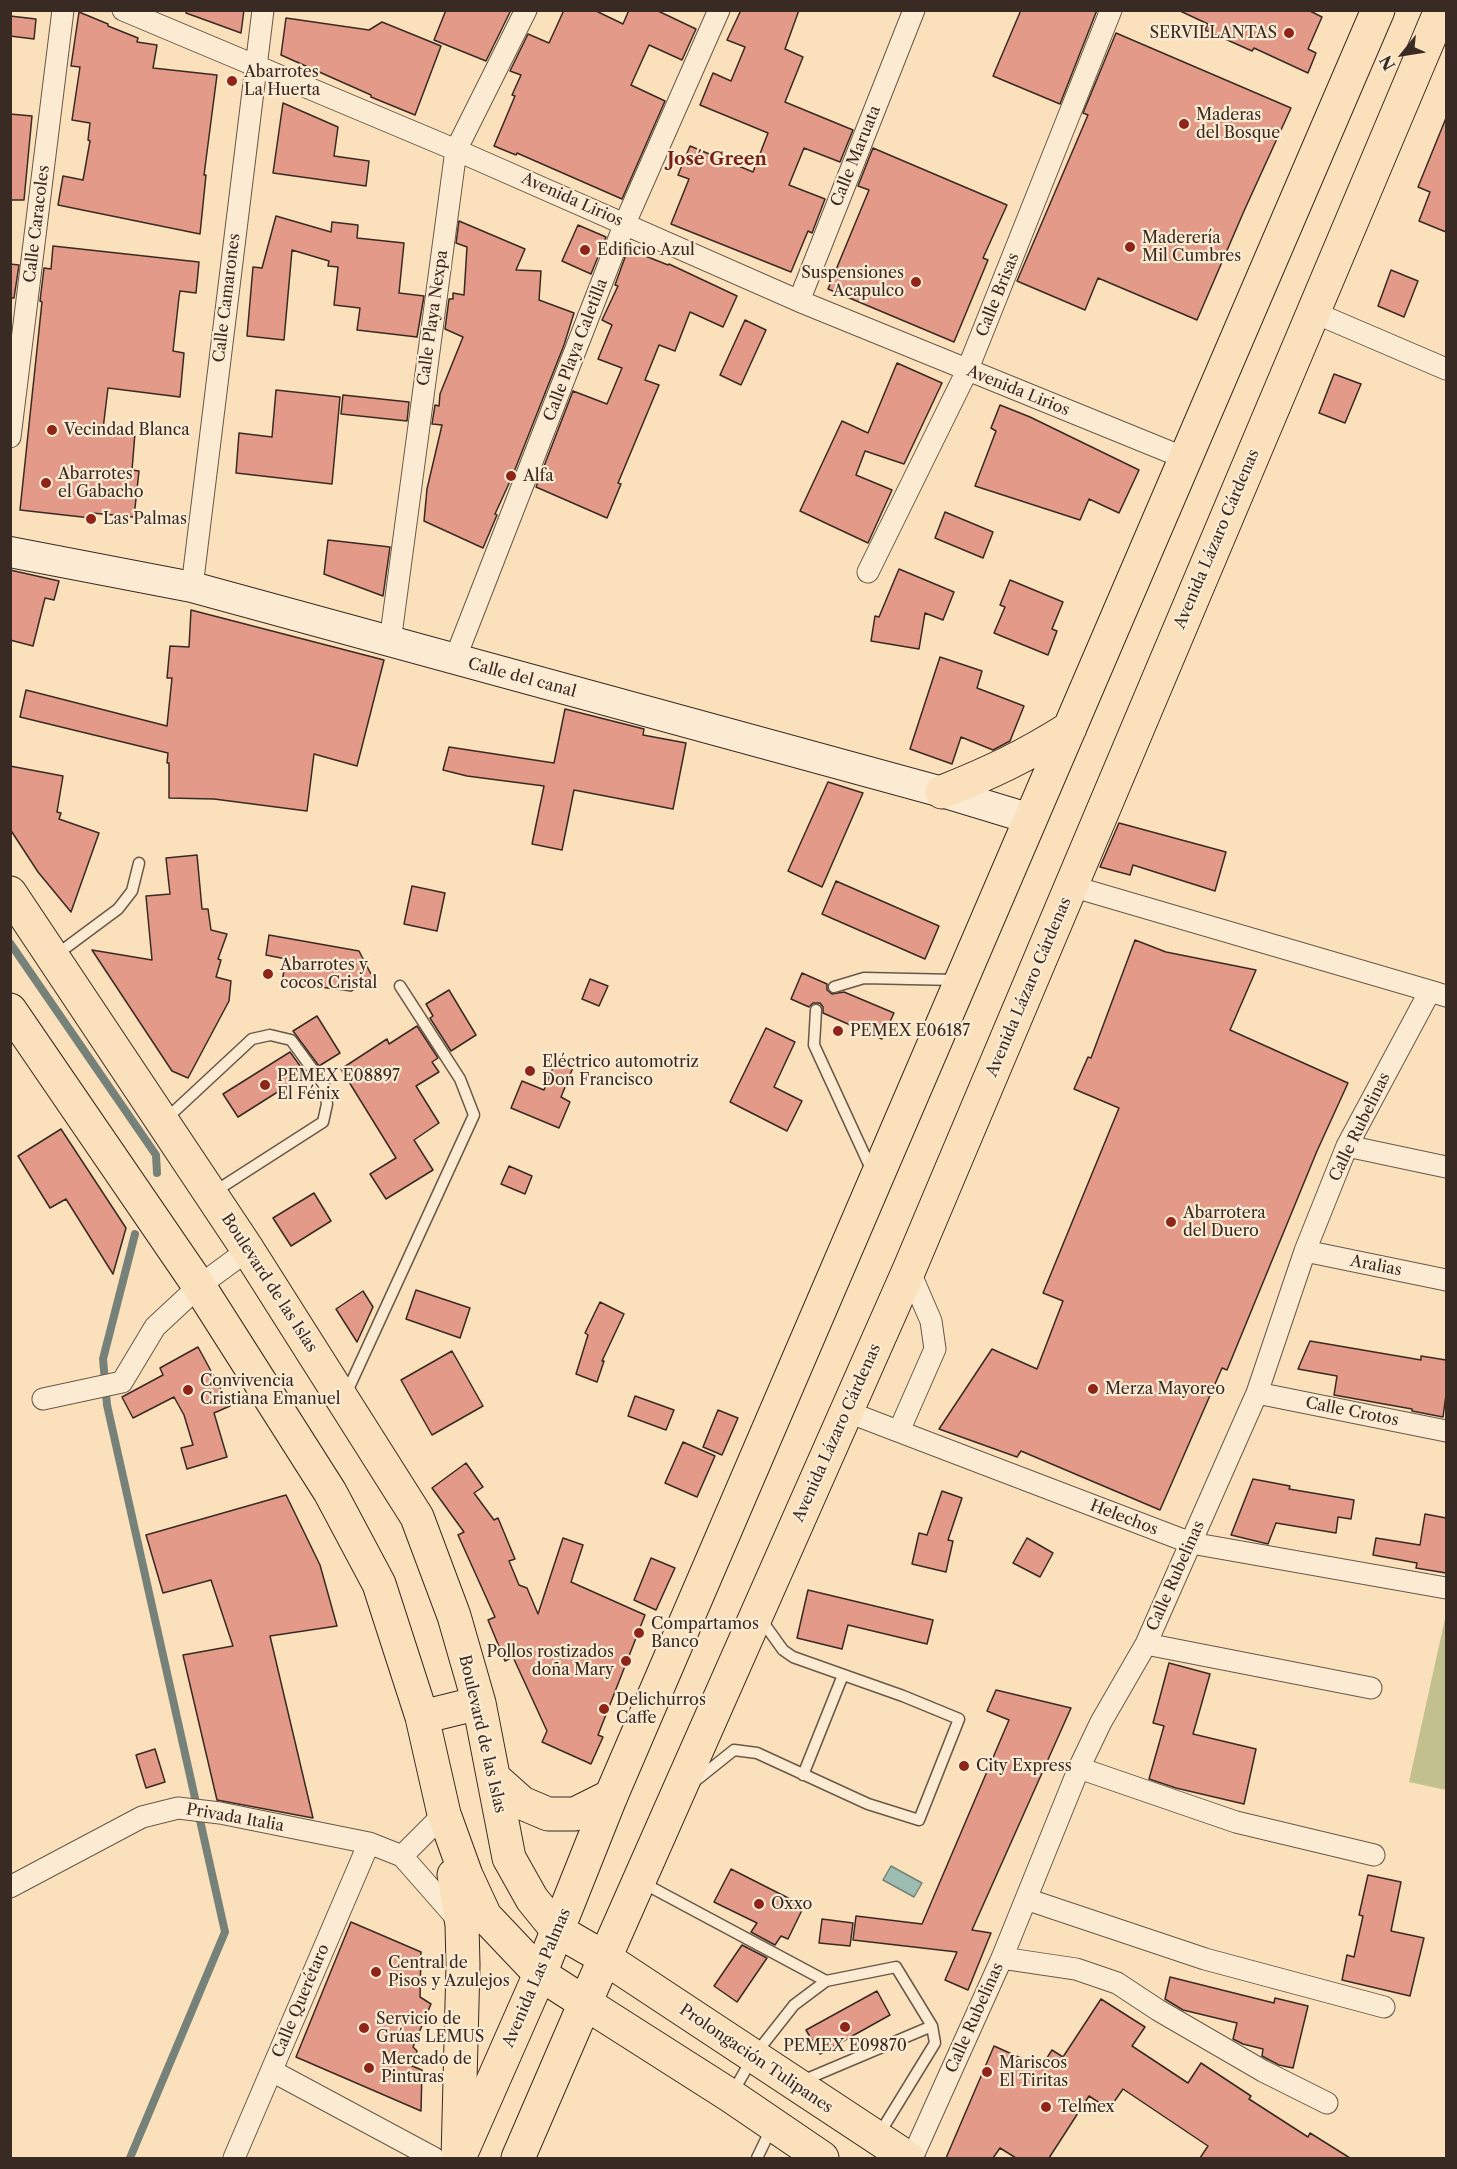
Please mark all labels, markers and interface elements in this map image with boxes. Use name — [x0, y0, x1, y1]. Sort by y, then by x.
place label: SERVILLANTAS — [1149, 23, 1277, 43]
north arrow — [1373, 24, 1433, 84]
marker: SERVILLANTAS — [1282, 26, 1296, 40]
text: N — [1375, 52, 1400, 74]
place label: Abarrotes La Huerta — [244, 62, 320, 100]
marker: Abarrotes La Huerta — [225, 74, 239, 88]
street label: Calle Maruata — [827, 103, 885, 209]
place label: Maderas del Bosque — [1196, 105, 1280, 143]
marker: Maderas del Bosque — [1177, 117, 1191, 131]
district label: José Green — [667, 149, 767, 171]
street label: Calle Caracoles — [20, 164, 54, 284]
street label: Avenida Lirios — [518, 169, 626, 231]
place label: Maderería Mil Cumbres — [1142, 228, 1241, 266]
street label: Calle Camarones — [210, 232, 244, 364]
place label: Edificio Azul — [597, 240, 695, 260]
marker: Maderería Mil Cumbres — [1123, 240, 1137, 254]
marker: Edificio Azul — [578, 243, 592, 257]
street label: Calle Playa Nexpa — [414, 249, 452, 387]
street label: Calle Brisas — [973, 250, 1023, 340]
place label: Suspensiones Acapulco — [801, 263, 904, 301]
marker: Suspensiones Acapulco — [909, 275, 923, 289]
street label: Calle Playa Caletilla — [540, 276, 612, 424]
street label: Avenida Lirios — [964, 362, 1072, 420]
place label: Vecindad Blanca — [64, 420, 190, 440]
marker: Vecindad Blanca — [45, 423, 59, 437]
street label: Avenida Lázaro Cárdenas — [1170, 446, 1264, 632]
place label: Abarrotes el Gabacho — [58, 464, 144, 502]
place label: Alfa — [523, 466, 554, 486]
marker: Alfa — [504, 469, 518, 483]
marker: Abarrotes el Gabacho — [39, 476, 53, 490]
place label: Las Palmas — [103, 509, 187, 529]
marker: Las Palmas — [84, 512, 98, 526]
street label: Calle del canal — [466, 654, 578, 702]
street label: Avenida Lázaro Cárdenas — [982, 894, 1076, 1080]
place label: Abarrotes y cocos Cristal — [280, 955, 377, 993]
marker: Abarrotes y cocos Cristal — [261, 967, 275, 981]
place label: PEMEX E06187 — [850, 1021, 970, 1041]
marker: PEMEX E06187 — [831, 1024, 845, 1038]
place label: Eléctrico automotriz Don Francisco — [542, 1052, 699, 1090]
marker: Eléctrico automotriz Don Francisco — [523, 1064, 537, 1078]
place label: PEMEX E08897 El Fénix — [277, 1066, 400, 1104]
street label: Calle Rubelinas — [1325, 1069, 1395, 1185]
marker: PEMEX E08897 El Fénix — [258, 1078, 272, 1092]
place label: Abarrotera del Duero — [1183, 1203, 1266, 1241]
street label: Boulevard de las Islas — [217, 1210, 321, 1356]
marker: Abarrotera del Duero — [1164, 1215, 1178, 1229]
street label: Aralias — [1349, 1252, 1403, 1280]
street label: Avenida Lázaro Cárdenas — [789, 1341, 885, 1525]
place label: Convivencia Cristiana Emanuel — [200, 1371, 340, 1409]
place label: Merza Mayoreo — [1105, 1379, 1225, 1399]
marker: Merza Mayoreo — [1086, 1382, 1100, 1396]
marker: Convivencia Cristiana Emanuel — [181, 1383, 195, 1397]
street label: Calle Crotos — [1304, 1394, 1400, 1430]
street label: Helechos — [1087, 1496, 1161, 1540]
street label: Calle Rubelinas — [1143, 1518, 1209, 1634]
place label: Compartamos Banco — [651, 1614, 759, 1652]
marker: Compartamos Banco — [632, 1626, 646, 1640]
place label: Pollos rostizados doña Mary — [487, 1642, 614, 1680]
street label: Boulevard de las Islas — [454, 1653, 510, 1815]
marker: Pollos rostizados doña Mary — [619, 1654, 633, 1668]
place label: Delichurros Caffe — [616, 1690, 706, 1728]
marker: Delichurros Caffe — [597, 1702, 611, 1716]
place label: City Express — [976, 1756, 1072, 1776]
marker: City Express — [957, 1759, 971, 1773]
street label: Privada Italia — [185, 1800, 285, 1836]
place label: Oxxo — [771, 1894, 812, 1914]
marker: Oxxo — [752, 1897, 766, 1911]
street label: Avenida Las Palmas — [499, 1906, 575, 2050]
street label: Calle Querétaro — [268, 1941, 334, 2061]
place label: Central de Pisos y Azulejos — [388, 1953, 510, 1991]
street label: Calle Rubelinas — [942, 1960, 1008, 2076]
marker: Central de Pisos y Azulejos — [369, 1965, 383, 1979]
street label: Prolongación Tulipanes — [676, 2000, 836, 2118]
place label: Servicio de Grúas LEMUS — [376, 2009, 484, 2047]
marker: PEMEX E09870 — [838, 2020, 852, 2034]
marker: Servicio de Grúas LEMUS — [357, 2021, 371, 2035]
place label: PEMEX E09870 — [783, 2036, 907, 2056]
place label: Mercado de Pinturas — [381, 2049, 472, 2087]
place label: Mariscos El Tiritas — [999, 2053, 1068, 2091]
marker: Mercado de Pinturas — [362, 2061, 376, 2075]
marker: Mariscos El Tiritas — [980, 2065, 994, 2079]
place label: Telmex — [1058, 2097, 1115, 2117]
marker: Telmex — [1039, 2100, 1053, 2114]

